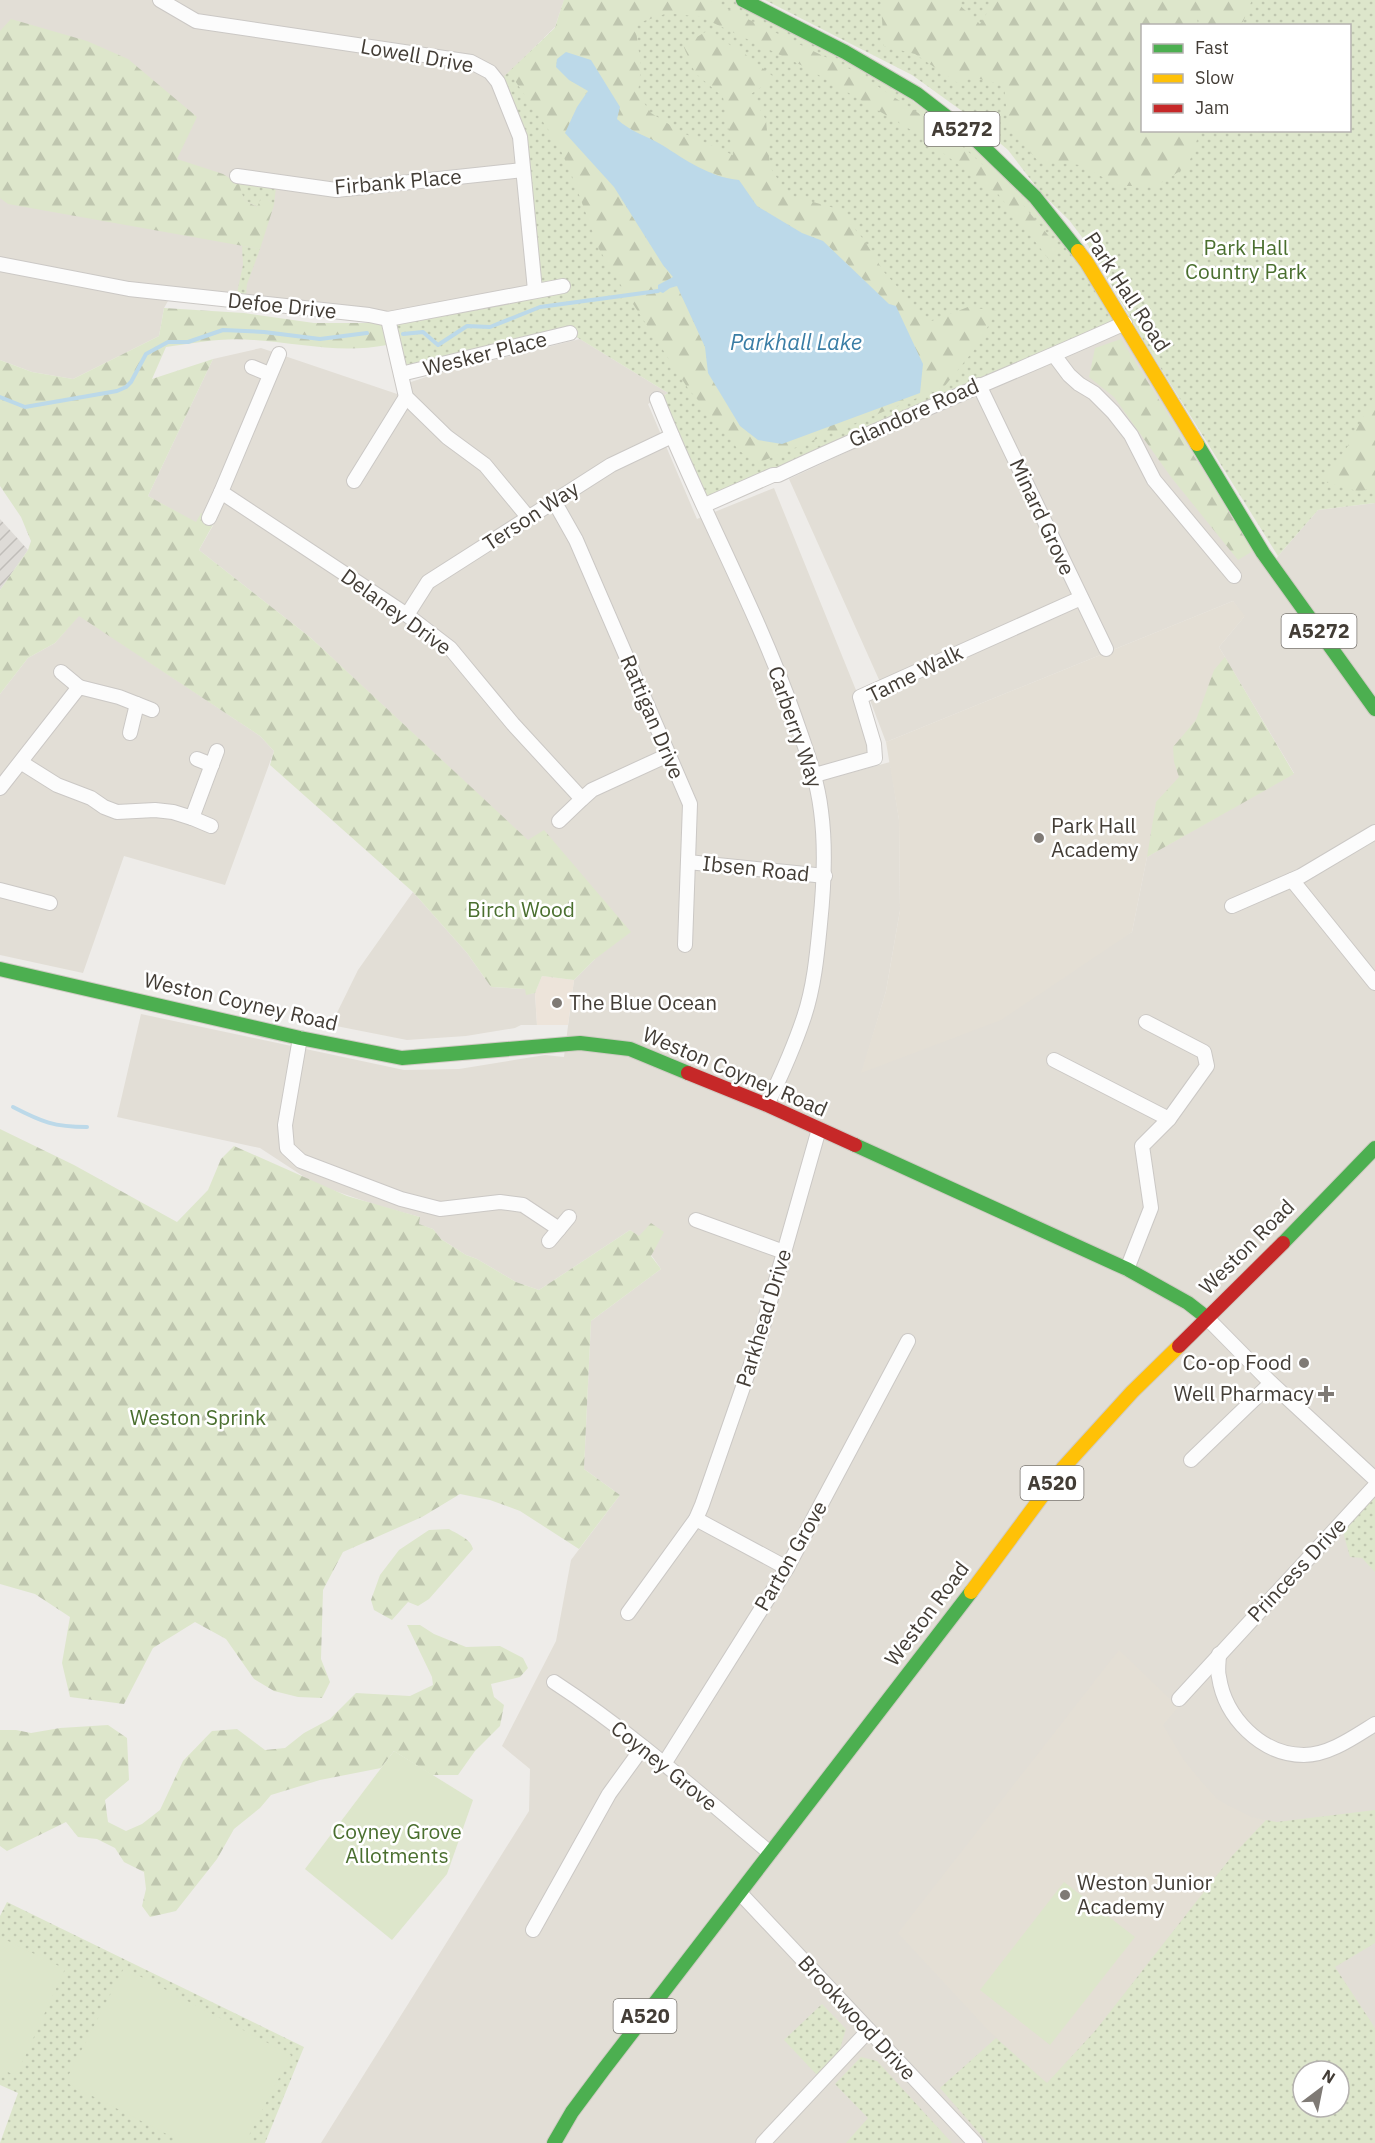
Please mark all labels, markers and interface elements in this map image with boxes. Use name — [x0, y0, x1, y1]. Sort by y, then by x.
legend — [1141, 24, 1351, 132]
street label: Lowell Drive — [358, 31, 476, 79]
text: Fast — [1195, 36, 1229, 59]
text: Slow — [1195, 66, 1234, 89]
text: Jam — [1195, 96, 1230, 119]
road number: A5272 — [924, 112, 1000, 146]
street label: Firbank Place — [333, 161, 463, 201]
street label: Park Hall Road — [1078, 226, 1177, 357]
park label: Park Hall Country Park — [1185, 233, 1307, 285]
street label: Defoe Drive — [226, 285, 338, 325]
street label: Wesker Place — [420, 324, 550, 382]
water label: Parkhall Lake — [730, 327, 862, 356]
street label: Glandore Road — [844, 371, 983, 453]
street label: Minard Grove — [1004, 454, 1082, 579]
street label: Terson Way — [477, 473, 584, 557]
street label: Delaney Drive — [336, 562, 457, 661]
road number: A5272 — [1282, 614, 1356, 648]
street label: Tame Walk — [862, 638, 967, 708]
street label: Rattigan Drive — [614, 650, 692, 783]
street label: Carberry Way — [762, 662, 830, 792]
place label: Park Hall Academy — [1051, 811, 1139, 863]
marker: Park Hall Academy — [1032, 831, 1046, 845]
street label: Ibsen Road — [701, 848, 811, 888]
park label: Birch Wood — [467, 895, 575, 923]
street label: Weston Coyney Road — [142, 965, 341, 1037]
place label: The Blue Ocean — [569, 988, 717, 1016]
marker: The Blue Ocean — [550, 996, 564, 1010]
street label: Weston Coyney Road — [639, 1019, 832, 1123]
street label: Weston Road — [1192, 1192, 1300, 1300]
street label: Parkhead Drive — [729, 1245, 797, 1390]
place label: Co-op Food — [1183, 1348, 1292, 1376]
marker: Co-op Food — [1297, 1356, 1311, 1370]
place label: Well Pharmacy — [1174, 1379, 1315, 1407]
marker: Well Pharmacy — [1319, 1387, 1333, 1401]
park label: Weston Sprink — [130, 1403, 266, 1431]
road number: A520 — [1020, 1466, 1084, 1500]
street label: Parton Grove — [747, 1495, 833, 1616]
street label: Princess Drive — [1241, 1511, 1352, 1628]
street label: Weston Road — [878, 1555, 975, 1671]
street label: Coyney Grove — [606, 1714, 724, 1817]
park label: Coyney Grove Allotments — [332, 1817, 462, 1869]
place label: Weston Junior Academy — [1077, 1868, 1213, 1920]
marker: Weston Junior Academy — [1058, 1888, 1072, 1902]
street label: Brookwood Drive — [792, 1949, 923, 2086]
road number: A520 — [614, 1999, 676, 2033]
north arrow — [1291, 2059, 1351, 2119]
text: N — [1319, 2065, 1339, 2088]

